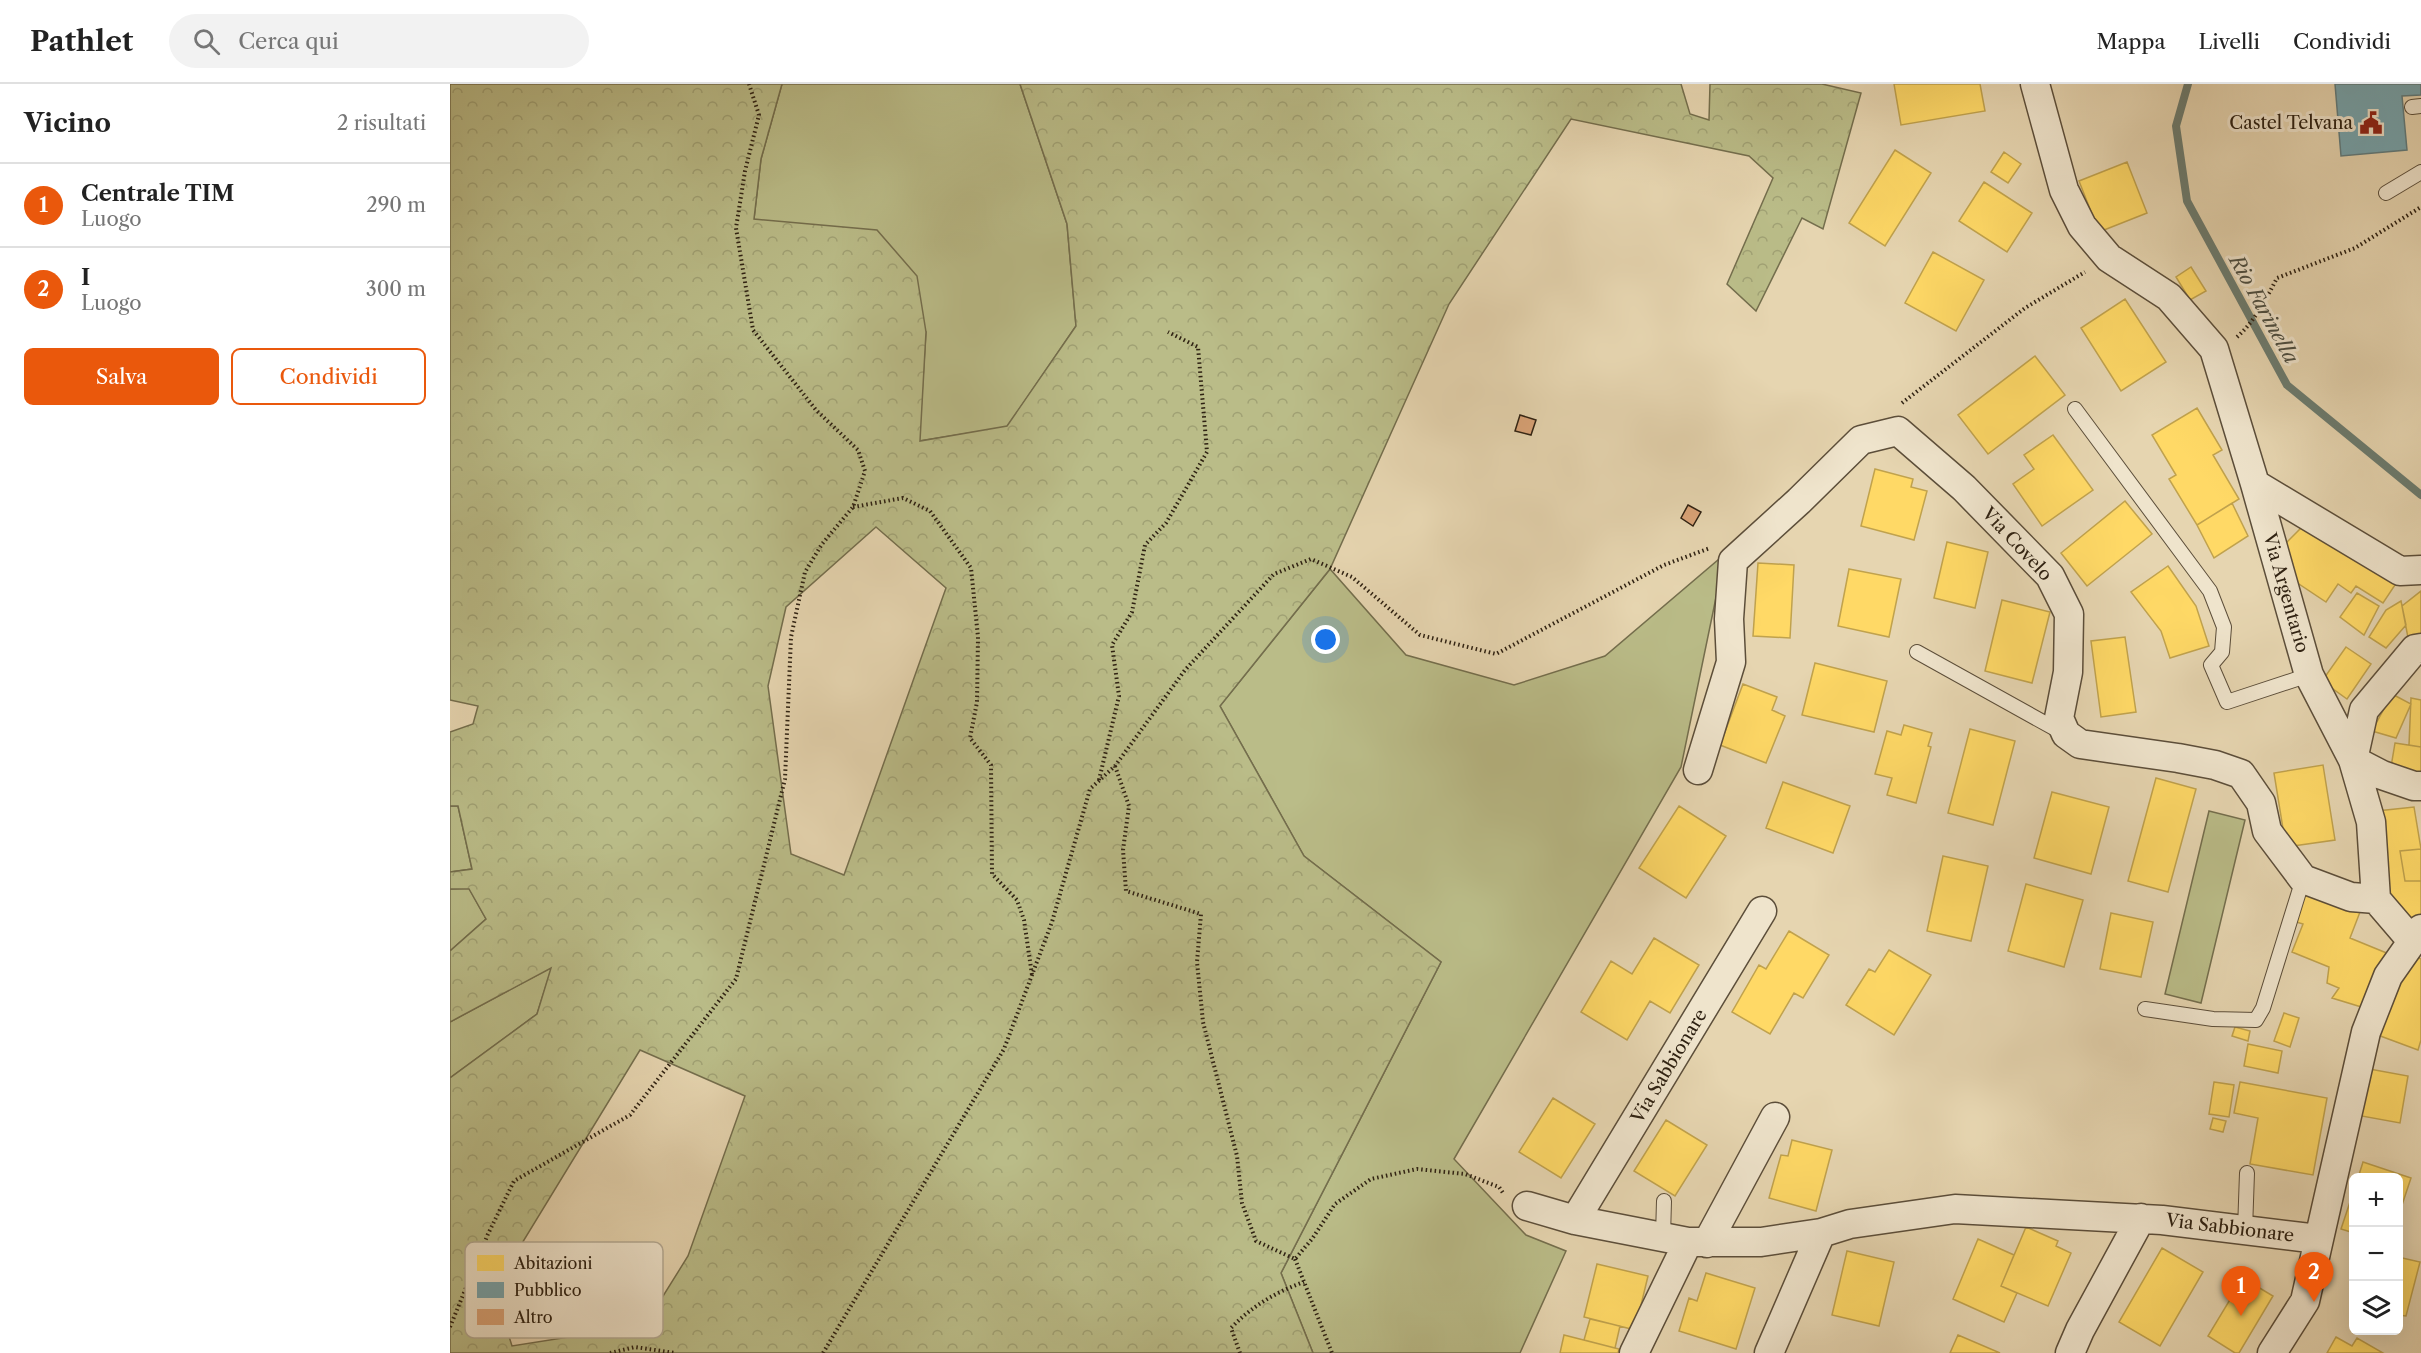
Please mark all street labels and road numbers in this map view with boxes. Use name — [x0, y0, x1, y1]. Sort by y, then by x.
street label: Via Covelo — [1977, 502, 2057, 585]
street label: Via Argentario — [2258, 530, 2314, 655]
street label: Via Sabbionare — [1626, 1005, 1712, 1128]
street label: Via Sabbionare — [2164, 1209, 2295, 1247]

